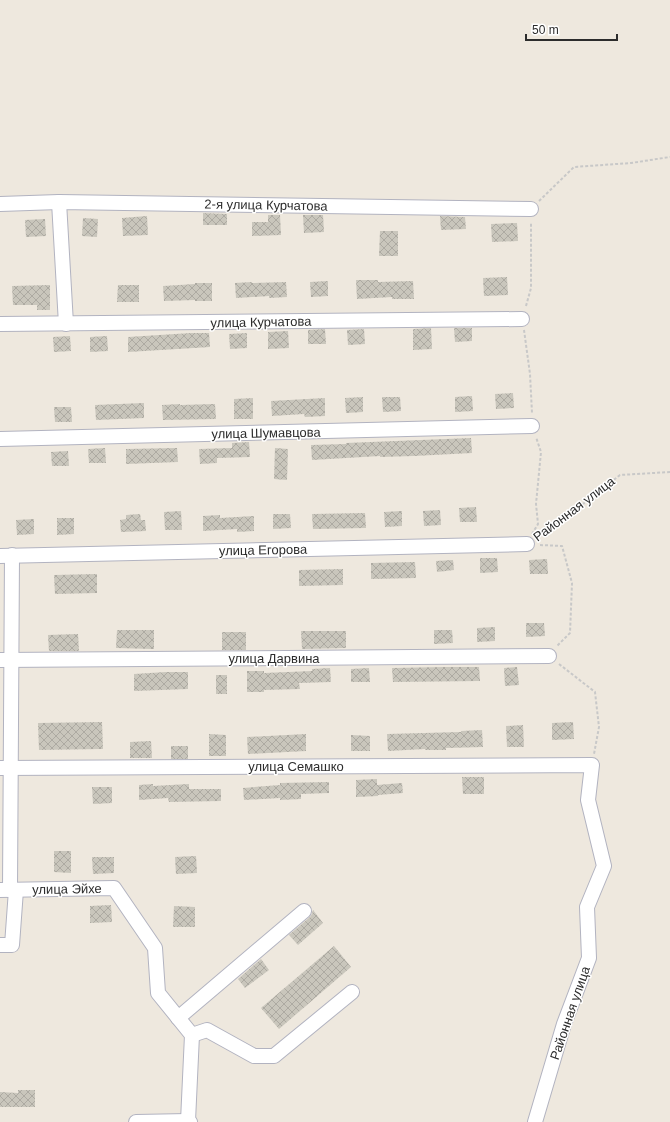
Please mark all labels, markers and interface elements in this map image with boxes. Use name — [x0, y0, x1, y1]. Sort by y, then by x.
scale bar — [526, 16, 617, 42]
text: 50 m — [532, 23, 559, 37]
street label: 2-я улица Курчатова — [204, 196, 328, 214]
street label: улица Курчатова — [210, 314, 312, 330]
street label: улица Шумавцова — [211, 425, 321, 441]
street label: Районная улица — [530, 473, 618, 544]
street label: улица Егорова — [219, 542, 308, 558]
street label: улица Дарвина — [228, 651, 320, 666]
street label: улица Семашко — [248, 759, 344, 774]
street label: улица Эйхе — [32, 881, 102, 897]
street label: Районная улица — [547, 964, 593, 1062]

